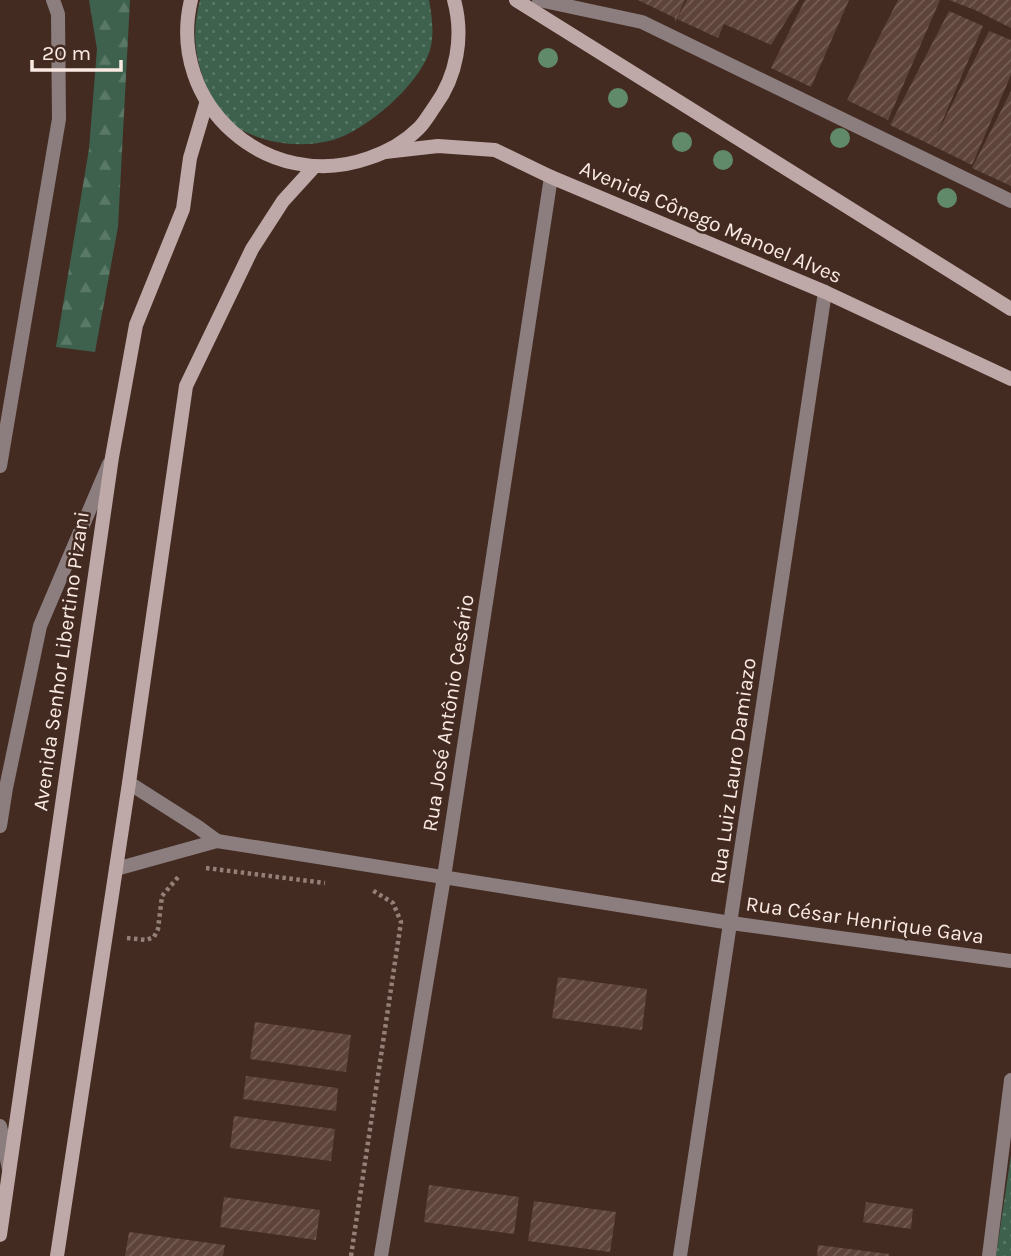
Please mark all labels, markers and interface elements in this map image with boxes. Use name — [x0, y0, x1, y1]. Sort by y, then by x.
scale bar — [32, 28, 121, 72]
text: 20 m — [42, 41, 91, 65]
street label: Avenida Cônego Manoel Alves — [576, 156, 846, 288]
street label: Avenida Senhor Libertino Pizani — [28, 510, 94, 812]
street label: Rua José Antônio Cesário — [417, 593, 479, 833]
street label: Rua Luiz Lauro Damiazo — [705, 656, 761, 886]
street label: Rua César Henrique Gava — [744, 891, 986, 949]

